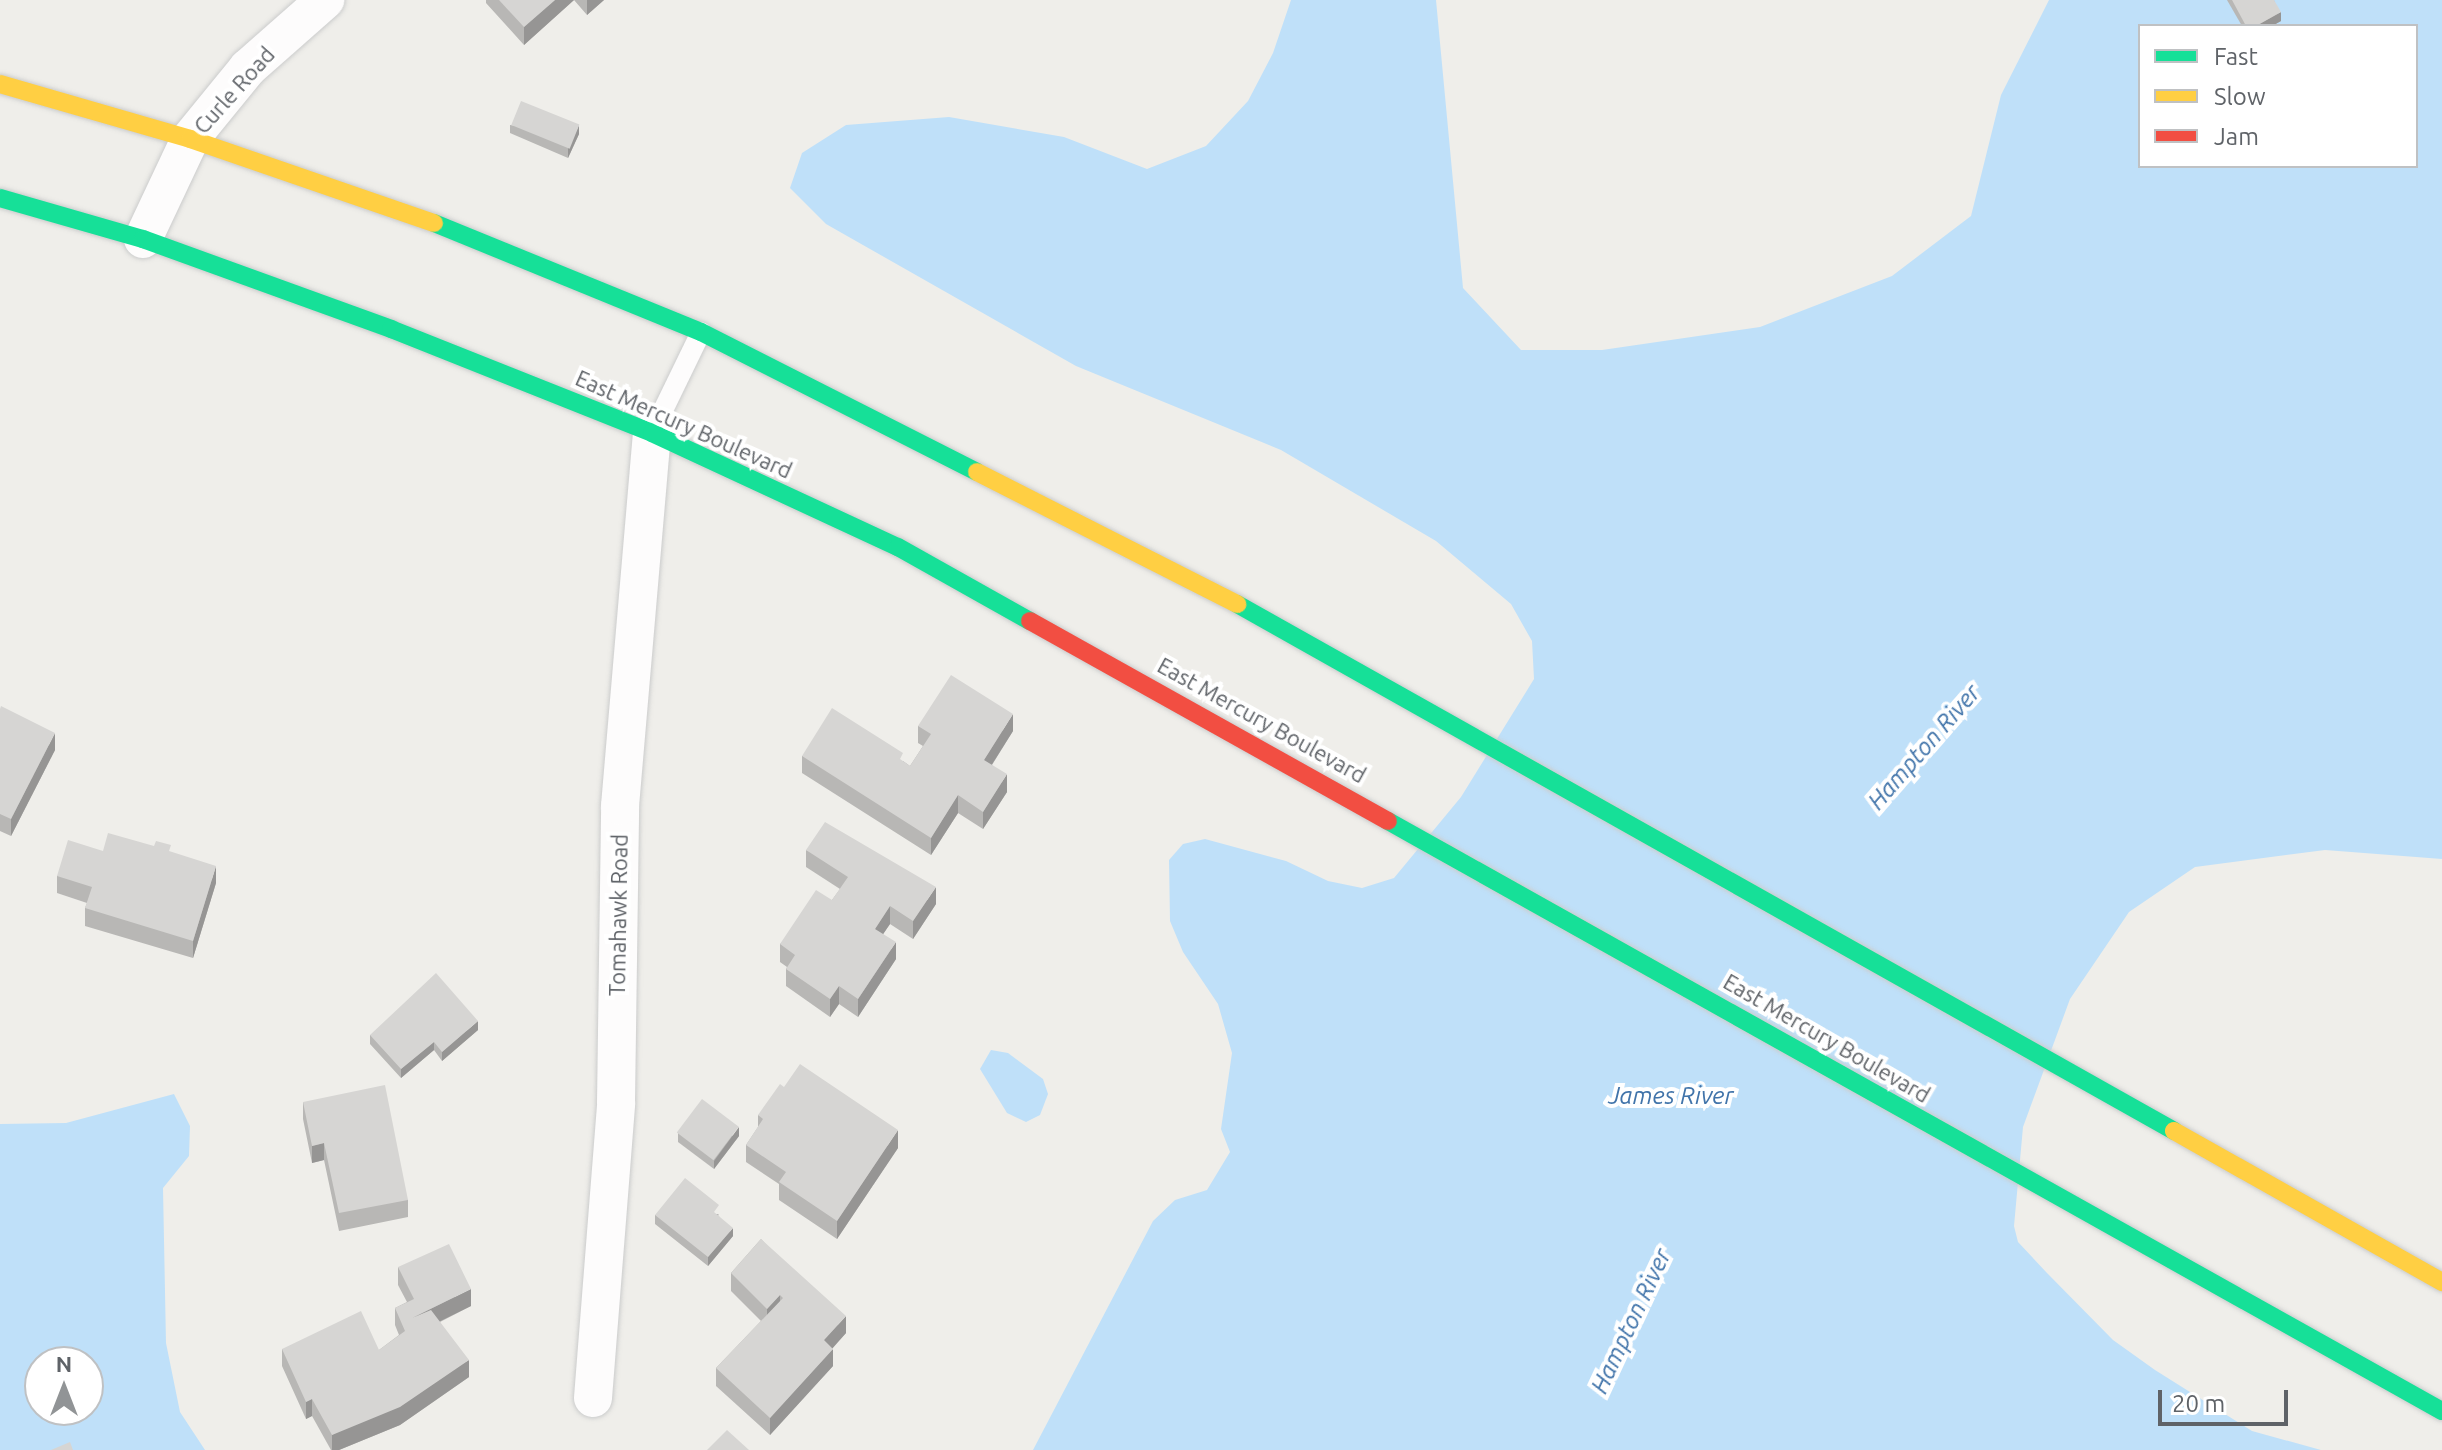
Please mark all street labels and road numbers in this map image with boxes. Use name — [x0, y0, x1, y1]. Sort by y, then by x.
street label: Curle Road — [188, 41, 280, 139]
street label: East Mercury Boulevard — [572, 364, 796, 484]
street label: East Mercury Boulevard — [1153, 652, 1371, 788]
street label: Tomahawk Road — [603, 834, 633, 996]
street label: East Mercury Boulevard — [1719, 968, 1935, 1108]

